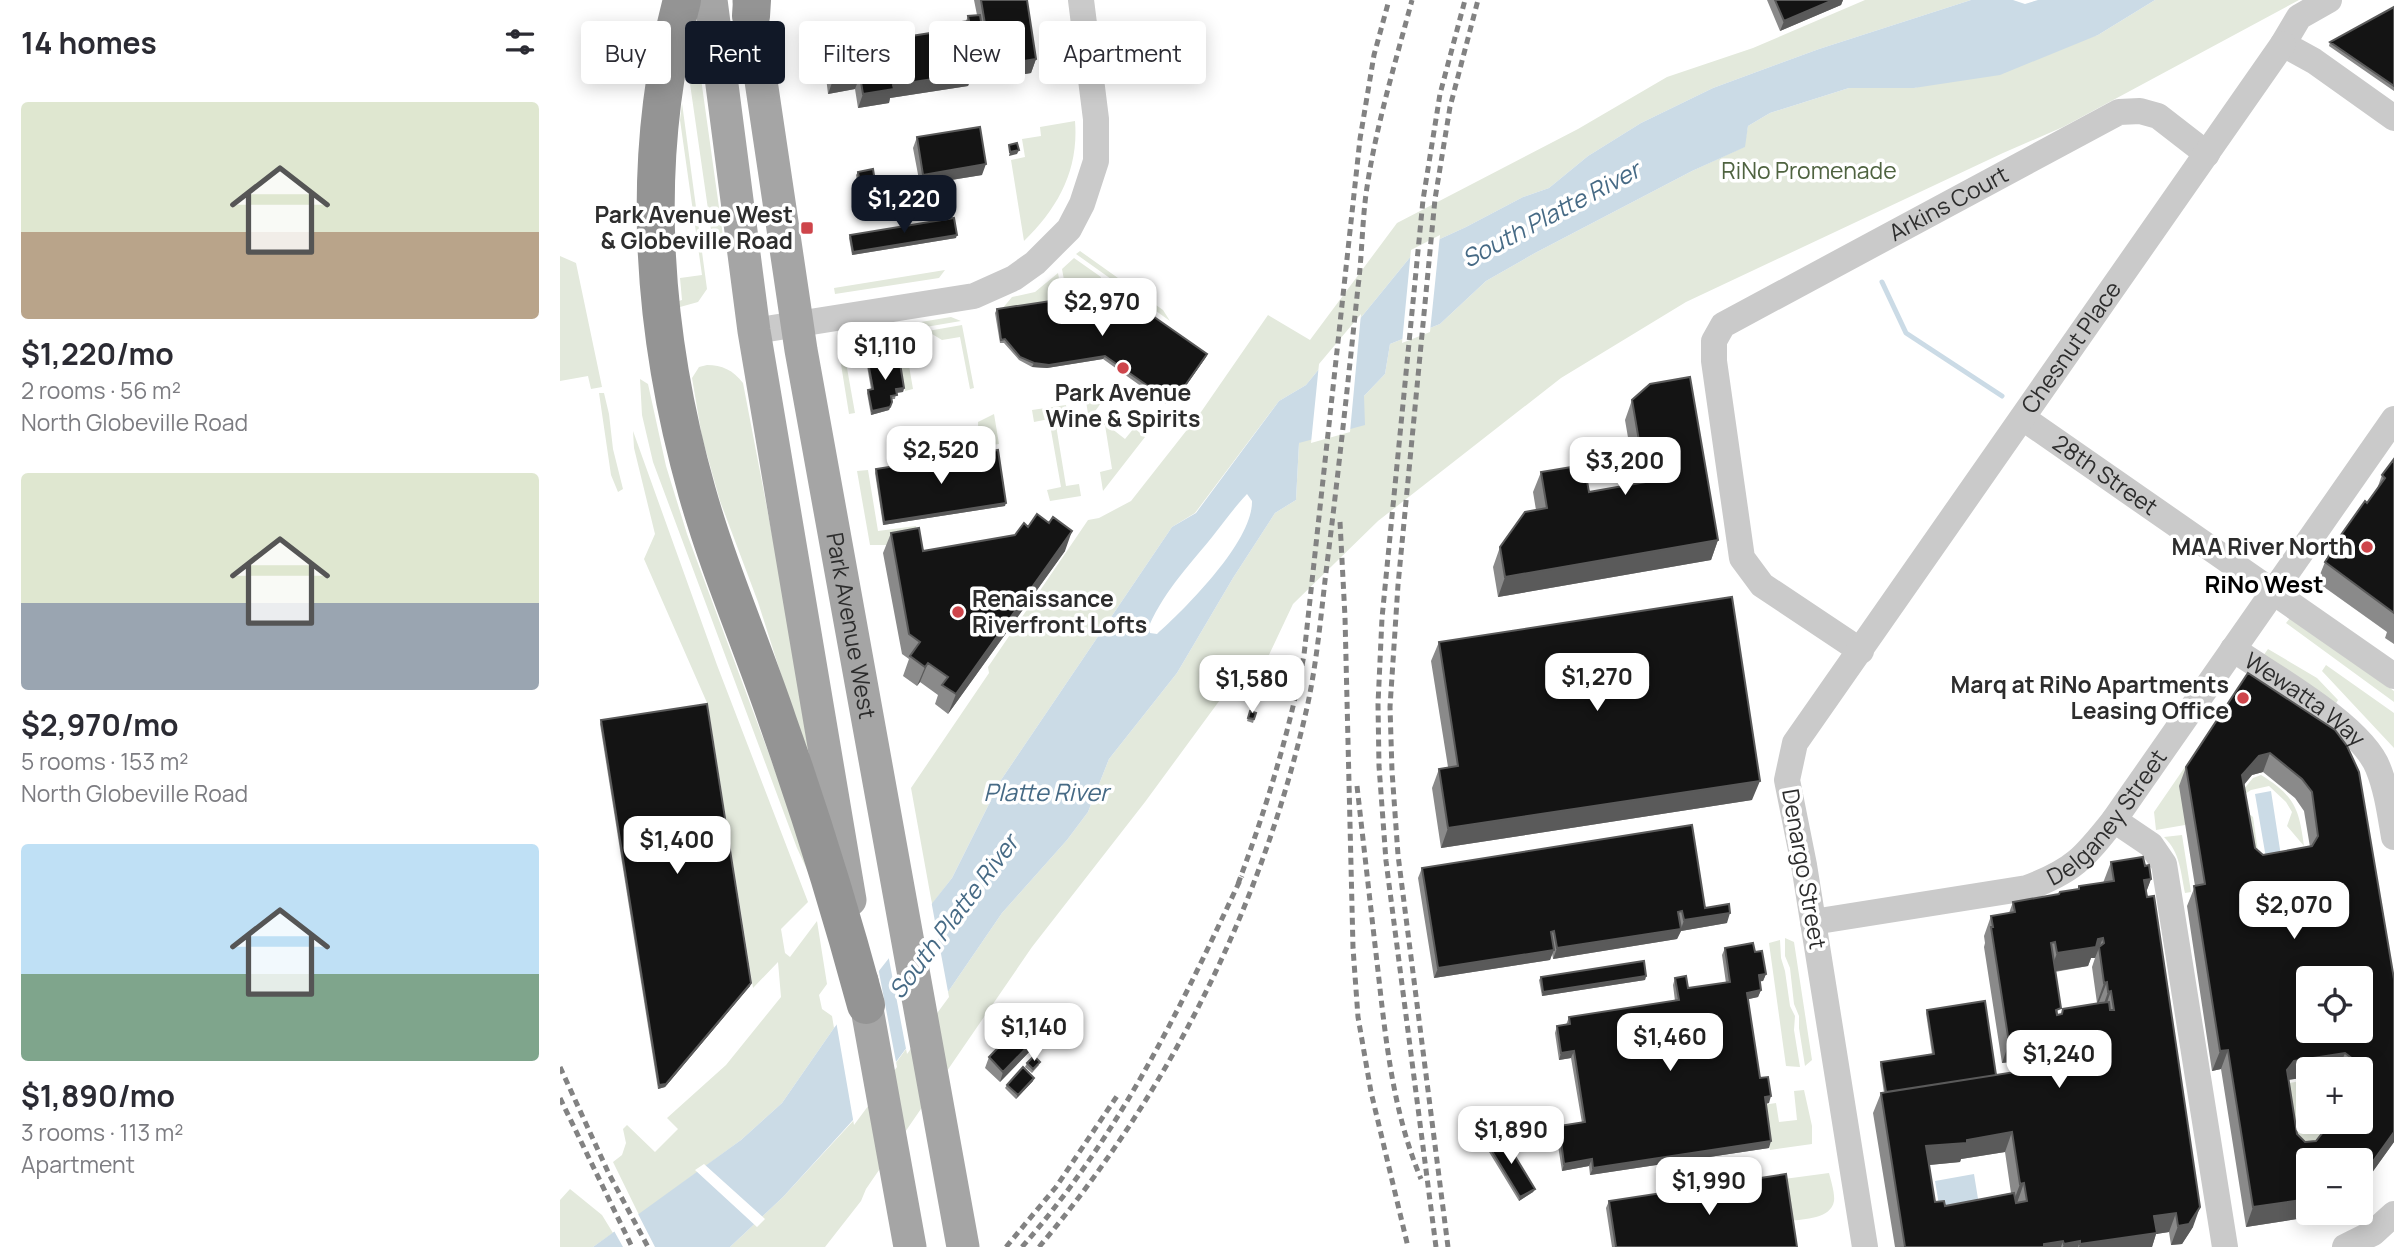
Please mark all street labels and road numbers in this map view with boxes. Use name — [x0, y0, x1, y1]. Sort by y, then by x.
street label: Arkins Court — [1883, 158, 2013, 248]
street label: Chesnut Place — [2013, 274, 2128, 419]
street label: 28th Street — [2047, 426, 2165, 522]
street label: Park Avenue West — [819, 530, 884, 721]
street label: Wewatta Way — [2239, 644, 2373, 753]
street label: Delganey Street — [2041, 742, 2174, 893]
street label: Denargo Street — [1775, 786, 1835, 951]

